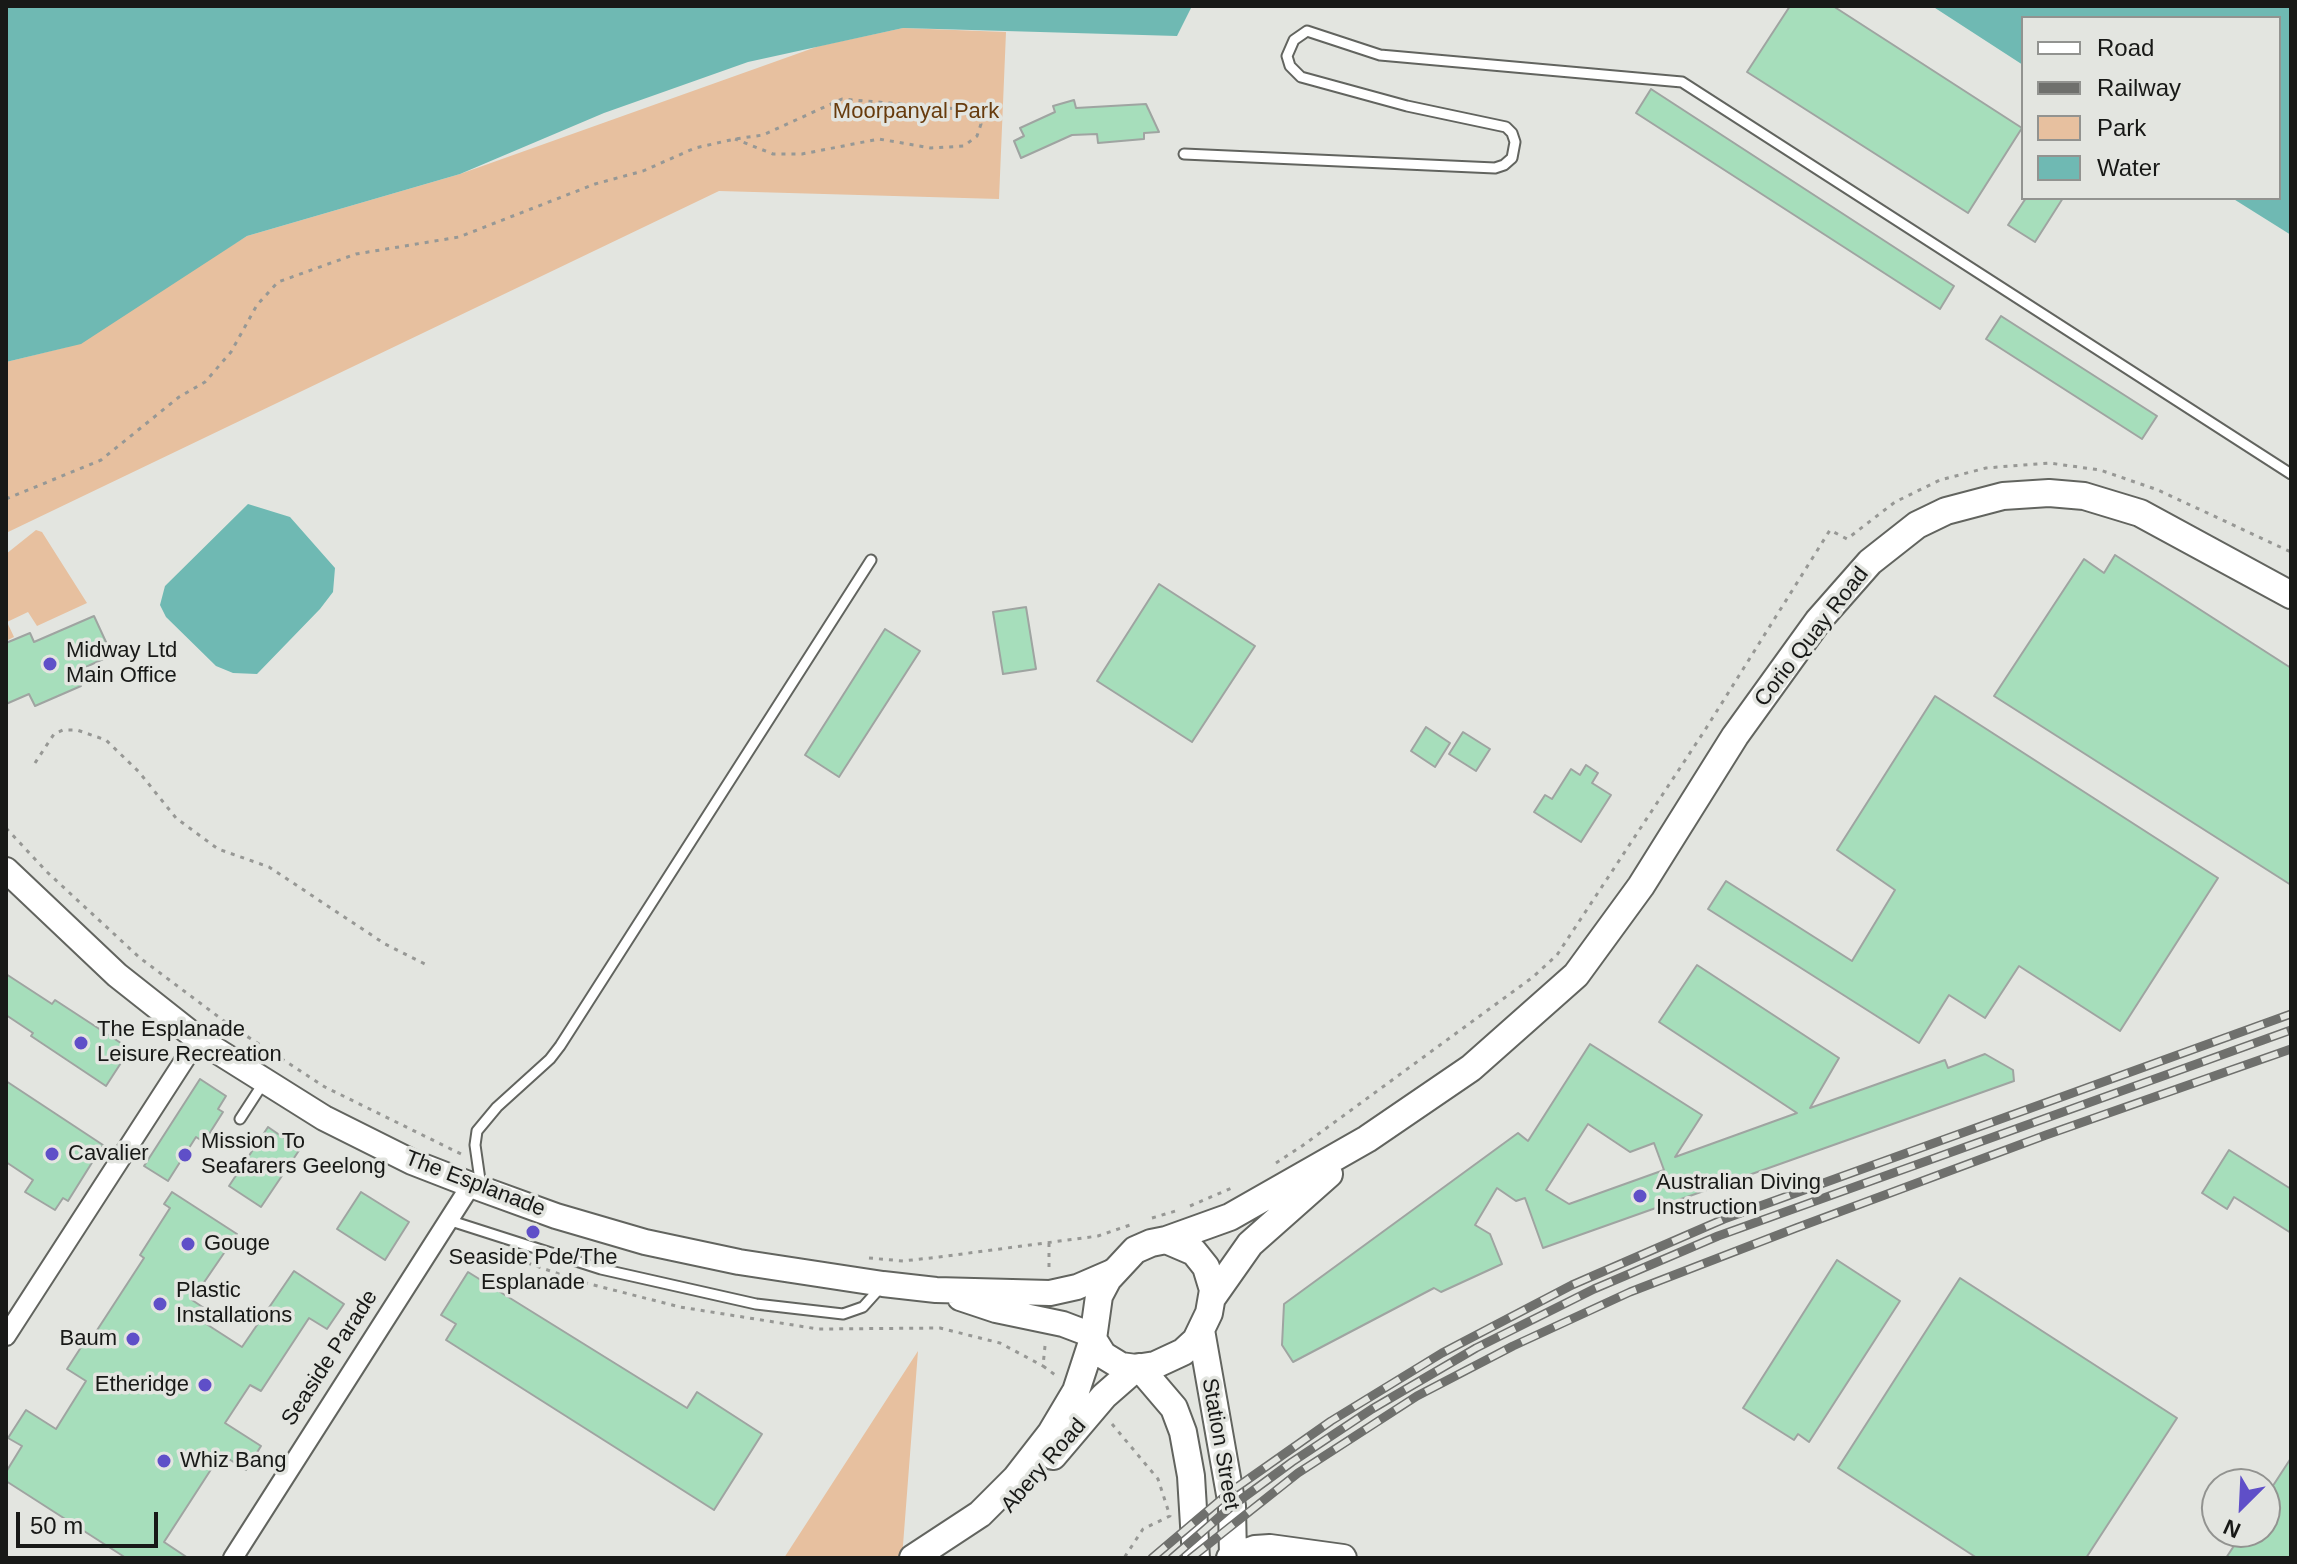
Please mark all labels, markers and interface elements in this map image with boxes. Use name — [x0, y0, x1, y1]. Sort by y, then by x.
legend — [2021, 16, 2281, 200]
text: Road — [2097, 34, 2154, 61]
text: Railway — [2097, 74, 2181, 101]
park label: Moorpanyal Park — [833, 99, 999, 125]
text: Park — [2097, 114, 2146, 141]
text: Water — [2097, 154, 2160, 181]
street label: Corio Quay Road — [1749, 562, 1875, 712]
place label: Midway Ltd Main Office — [66, 638, 177, 690]
marker: Midway Ltd Main Office — [41, 655, 59, 673]
place label: The Esplanade Leisure Recreation — [97, 1017, 282, 1068]
marker: The Esplanade Leisure Recreation — [72, 1034, 90, 1052]
place label: Mission To Seafarers Geelong — [201, 1129, 386, 1180]
place label: Cavalier — [68, 1141, 149, 1167]
marker: Cavalier — [43, 1145, 61, 1163]
street label: The Esplanade — [401, 1145, 549, 1223]
marker: Mission To Seafarers Geelong — [176, 1146, 194, 1164]
place label: Australian Diving Instruction — [1656, 1170, 1821, 1222]
marker: Australian Diving Instruction — [1631, 1187, 1649, 1205]
marker: Seaside Pde/The Esplanade — [524, 1223, 542, 1241]
place label: Gouge — [204, 1231, 270, 1257]
marker: Gouge — [179, 1235, 197, 1253]
place label: Seaside Pde/The Esplanade — [449, 1245, 617, 1296]
place label: Plastic Installations — [176, 1278, 292, 1330]
street label: Seaside Parade — [276, 1285, 384, 1431]
marker: Plastic Installations — [151, 1295, 169, 1313]
place label: Baum — [60, 1326, 117, 1352]
marker: Baum — [124, 1330, 142, 1348]
place label: Etheridge — [95, 1372, 189, 1398]
marker: Etheridge — [196, 1376, 214, 1394]
street label: Station Street — [1195, 1376, 1245, 1512]
street label: Abery Road — [996, 1414, 1092, 1518]
place label: Whiz Bang — [180, 1448, 286, 1474]
marker: Whiz Bang — [155, 1452, 173, 1470]
north arrow — [2201, 1468, 2281, 1548]
scale bar — [20, 1496, 162, 1546]
text: 50 m — [30, 1512, 83, 1539]
text: N — [2220, 1514, 2244, 1543]

